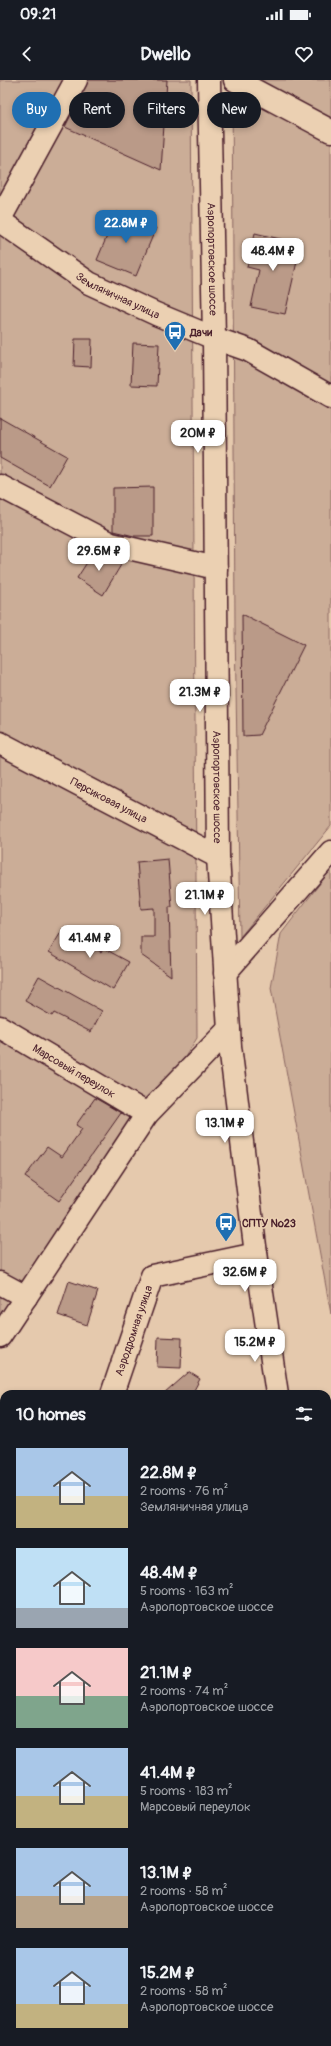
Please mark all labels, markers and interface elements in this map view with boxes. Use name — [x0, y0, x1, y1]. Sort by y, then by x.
text: 09:21 — [20, 5, 56, 24]
icon: back — [16, 43, 38, 65]
text: Dwello — [140, 43, 191, 66]
icon: heart — [293, 43, 315, 65]
chip: Buy — [12, 92, 61, 128]
chip: Rent — [69, 92, 125, 128]
chip: Filters — [133, 92, 199, 128]
chip: New — [207, 92, 261, 128]
street label: Аэропортовское шоссе — [205, 202, 220, 316]
pin: 22.8M ₽ — [89, 210, 163, 244]
text: 22.8M ₽ — [104, 215, 148, 231]
pin: 48.4M ₽ — [236, 238, 310, 272]
text: 48.4M ₽ — [251, 243, 295, 259]
street label: Земляничная улица — [73, 269, 162, 321]
bus stop icon: Дачи — [162, 319, 188, 352]
place label: Дачи — [189, 326, 212, 339]
pin: 20M ₽ — [170, 420, 226, 454]
text: 20M ₽ — [180, 425, 216, 441]
pin: 29.6M ₽ — [62, 538, 136, 572]
text: 29.6M ₽ — [77, 543, 121, 559]
pin: 21.3M ₽ — [163, 679, 237, 713]
text: 21.3M ₽ — [179, 684, 221, 700]
street label: Аэропортовское шоссе — [211, 730, 224, 844]
street label: Персиковая улица — [68, 775, 150, 825]
pin: 21.1M ₽ — [168, 882, 242, 916]
text: 21.1M ₽ — [185, 887, 225, 903]
pin: 41.4M ₽ — [53, 925, 127, 959]
text: 41.4M ₽ — [69, 930, 112, 946]
street label: Марсовый переулок — [30, 1041, 118, 1100]
pin: 13.1M ₽ — [188, 1110, 262, 1144]
text: 13.1M ₽ — [205, 1115, 245, 1131]
bus stop icon: СПТУ №23 — [213, 1210, 239, 1243]
place label: СПТУ №23 — [242, 1217, 296, 1230]
pin: 32.6M ₽ — [208, 1259, 282, 1293]
text: 32.6M ₽ — [223, 1264, 267, 1280]
street label: Аэродромная улица — [112, 1284, 155, 1378]
pin: 15.2M ₽ — [218, 1329, 292, 1363]
text: 15.2M ₽ — [234, 1334, 276, 1350]
icon: filters — [293, 1403, 315, 1425]
text: 10 homes — [16, 1404, 86, 1425]
text: 22.8M ₽ — [140, 1462, 197, 1483]
icon: home — [48, 1464, 96, 1512]
text: 2 rooms · 76 m² — [140, 1483, 228, 1499]
text: Земляничная улица — [140, 1499, 248, 1515]
text: 48.4M ₽ — [140, 1562, 198, 1583]
icon: home — [48, 1564, 96, 1612]
text: 5 rooms · 163 m² — [140, 1583, 234, 1599]
text: Аэропортовское шоссе — [140, 1599, 273, 1615]
text: 21.1M ₽ — [140, 1662, 193, 1683]
icon: home — [48, 1664, 96, 1712]
text: 2 rooms · 74 m² — [140, 1683, 228, 1699]
text: Аэропортовское шоссе — [140, 1699, 273, 1715]
text: 41.4M ₽ — [140, 1762, 196, 1783]
icon: home — [48, 1764, 96, 1812]
text: 5 rooms · 183 m² — [140, 1783, 233, 1799]
text: Марсовый переулок — [140, 1799, 251, 1815]
text: 13.1M ₽ — [140, 1862, 193, 1883]
icon: home — [48, 1864, 96, 1912]
text: 2 rooms · 58 m² — [140, 1883, 227, 1899]
text: Аэропортовское шоссе — [140, 1899, 273, 1915]
text: 15.2M ₽ — [140, 1962, 195, 1983]
icon: home — [48, 1964, 96, 2012]
text: 2 rooms · 58 m² — [140, 1983, 227, 1999]
text: Аэропортовское шоссе — [140, 1999, 273, 2015]

